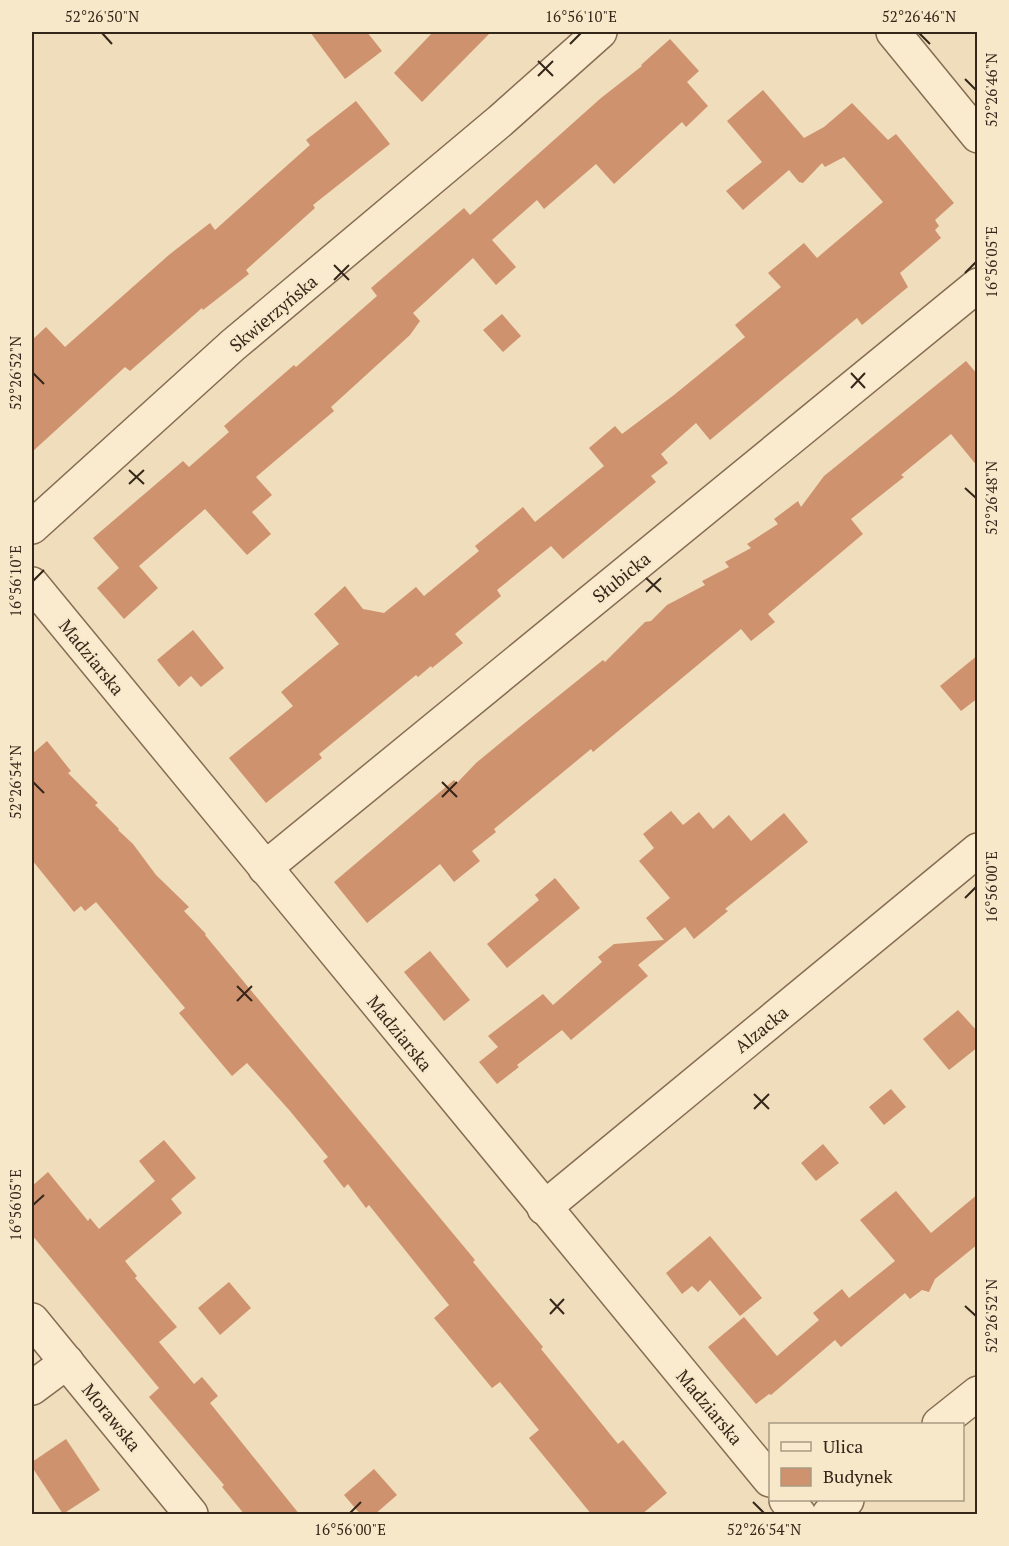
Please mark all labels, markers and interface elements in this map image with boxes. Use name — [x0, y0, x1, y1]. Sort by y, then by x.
text: 52°26'50"N — [65, 6, 139, 26]
text: 16°56'10"E — [545, 6, 617, 26]
text: 52°26'46"N — [882, 6, 956, 26]
text: 52°26'46"N — [981, 53, 1001, 127]
text: 16°56'05"E — [981, 226, 1001, 298]
street label: Skwierzyńska — [224, 269, 322, 357]
text: 52°26'52"N — [5, 336, 25, 410]
text: 52°26'48"N — [981, 461, 1001, 535]
text: 16°56'10"E — [5, 545, 25, 617]
street label: Słubicka — [587, 546, 655, 608]
street label: Madziarska — [54, 614, 130, 700]
text: 52°26'54"N — [5, 745, 25, 819]
text: 16°56'00"E — [981, 851, 1001, 923]
street label: Madziarska — [362, 990, 438, 1076]
street label: Alzacka — [729, 1000, 793, 1058]
text: 16°56'05"E — [5, 1169, 25, 1241]
text: 52°26'52"N — [981, 1279, 1001, 1353]
street label: Madziarska — [672, 1364, 748, 1450]
street label: Morawska — [77, 1378, 147, 1456]
legend — [769, 1423, 964, 1501]
text: Ulica — [823, 1434, 863, 1458]
text: Budynek — [823, 1464, 893, 1488]
text: 16°56'00"E — [314, 1519, 386, 1539]
text: 52°26'54"N — [727, 1519, 801, 1539]

